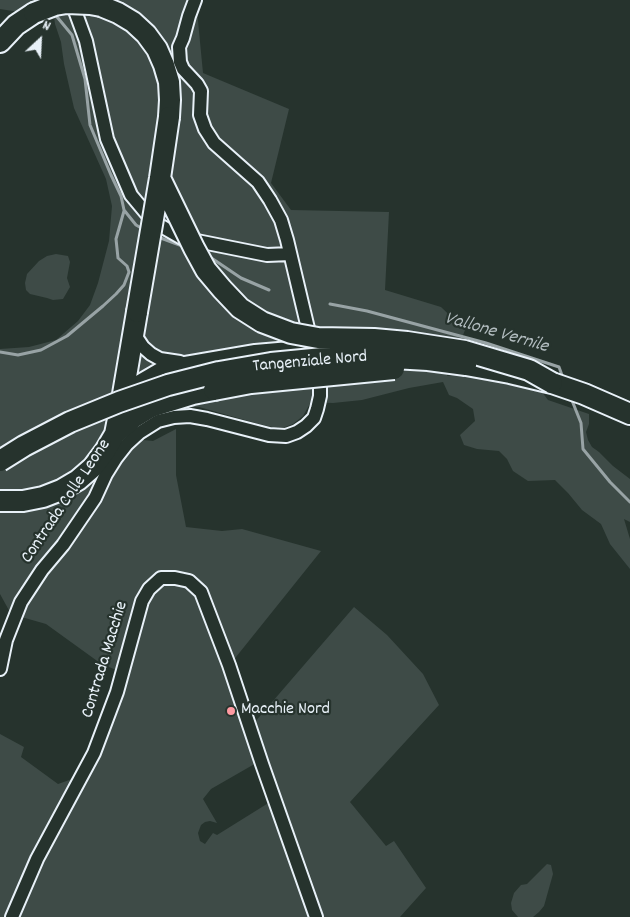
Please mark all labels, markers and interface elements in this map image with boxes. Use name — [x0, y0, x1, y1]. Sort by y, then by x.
north arrow — [15, 15, 65, 65]
text: N — [39, 16, 54, 37]
water label: Vallone Vernile — [442, 308, 550, 360]
street label: Tangenziale Nord — [252, 347, 368, 379]
street label: Contrada Colle Leone — [17, 436, 117, 568]
street label: Contrada Macchie — [78, 599, 134, 721]
place label: Macchie Nord — [241, 700, 330, 722]
marker: Macchie Nord — [225, 705, 237, 717]

